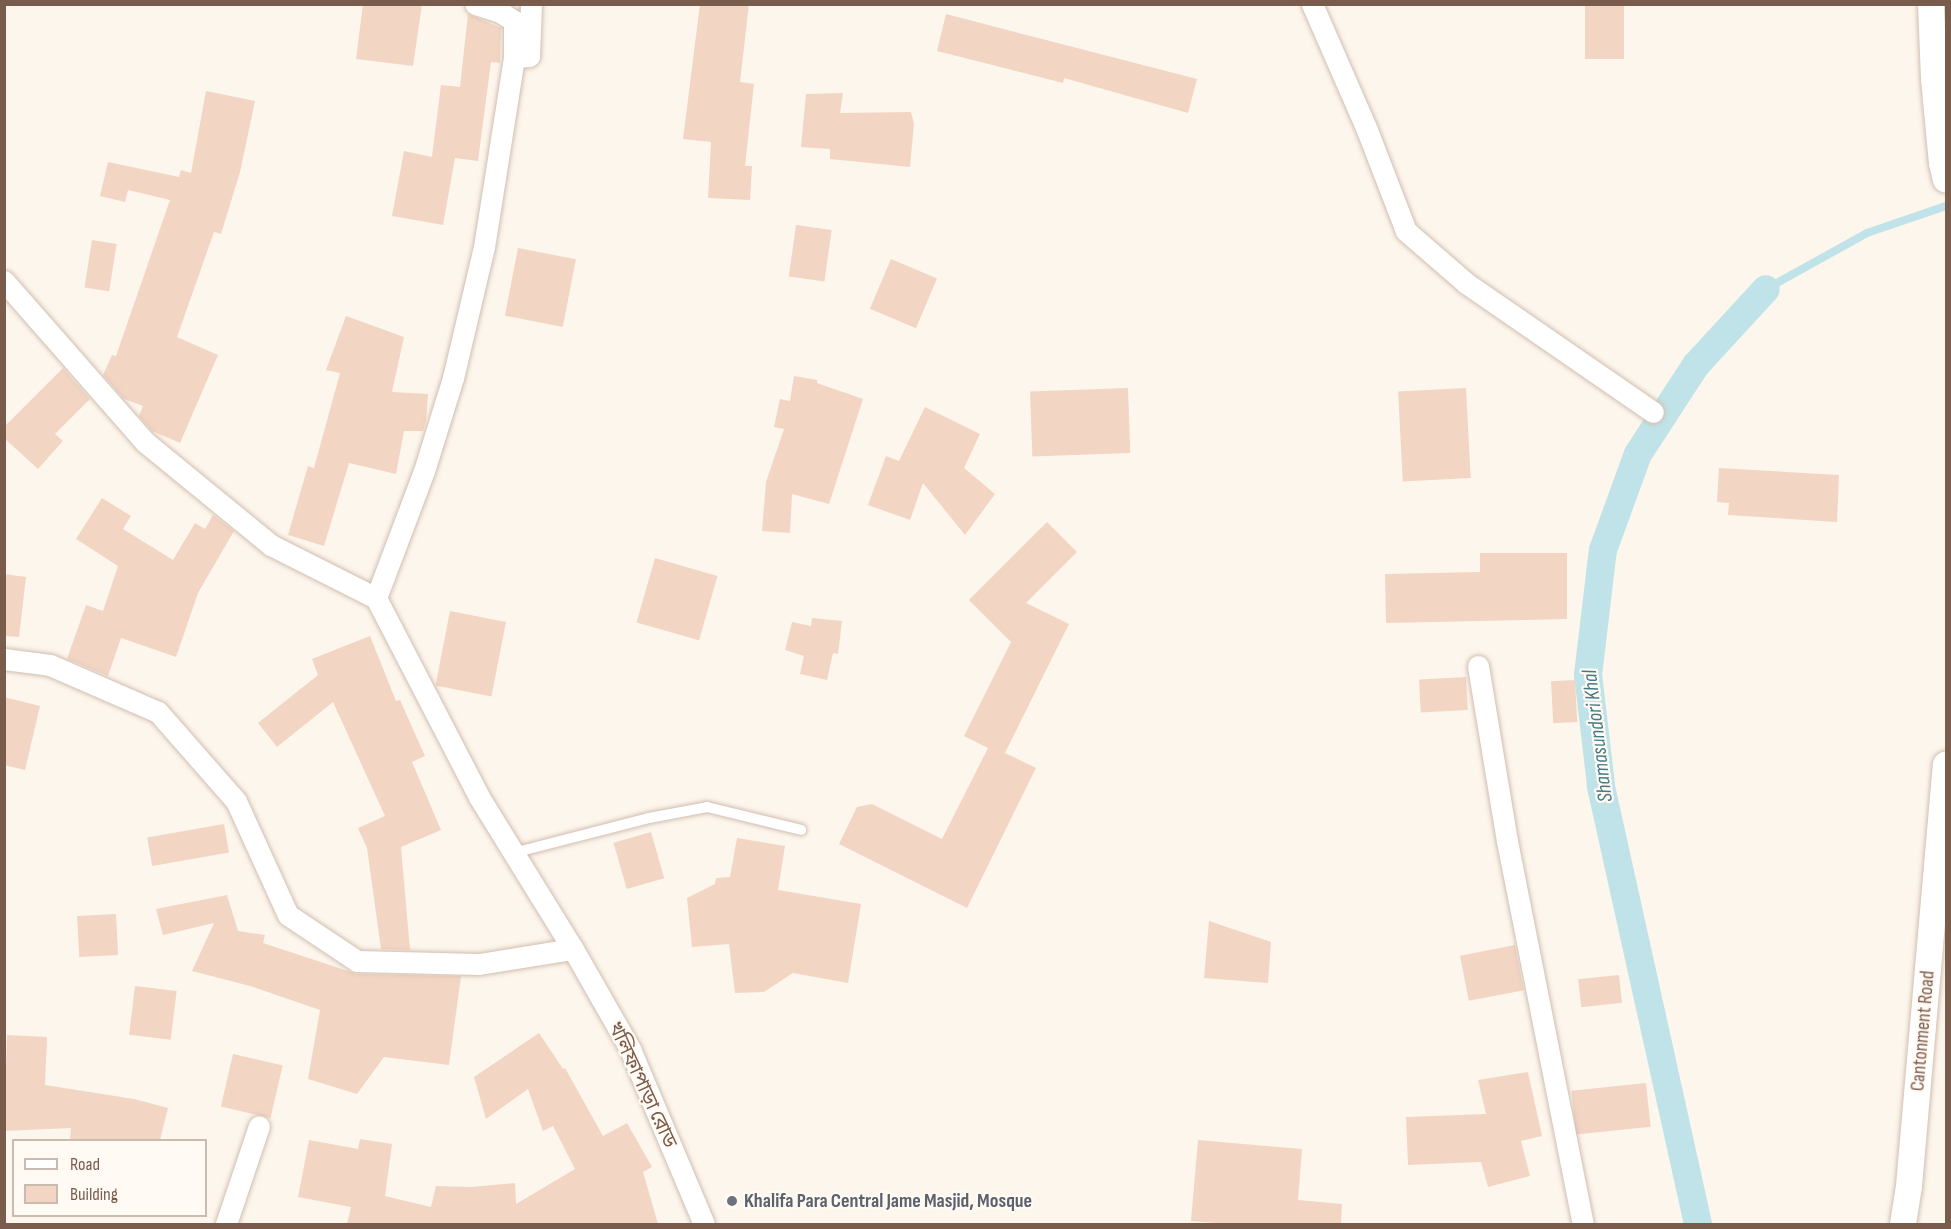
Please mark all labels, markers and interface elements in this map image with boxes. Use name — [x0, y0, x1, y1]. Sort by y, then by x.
water label: Shamasundori Khal — [1577, 668, 1619, 804]
street label: Cantonment Road — [1906, 970, 1940, 1092]
street label: খলিফাপাড়া রোড — [602, 1018, 682, 1152]
legend — [12, 1139, 207, 1217]
text: Road — [70, 1154, 100, 1175]
text: Building — [70, 1184, 118, 1205]
place label: Khalifa Para Central Jame Masjid, Mosque — [744, 1189, 1032, 1213]
marker: Khalifa Para Central Jame Masjid, Mosque — [725, 1194, 739, 1208]

